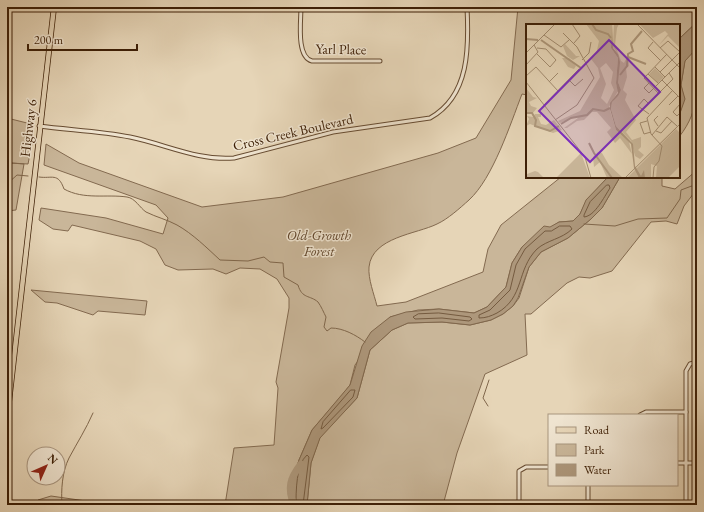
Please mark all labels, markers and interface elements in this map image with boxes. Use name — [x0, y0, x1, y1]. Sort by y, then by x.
inset map — [526, 24, 680, 178]
scale bar — [28, 26, 137, 52]
text: 200 m — [34, 32, 64, 48]
street label: Yarl Place — [316, 40, 367, 58]
street label: Highway 6 — [16, 98, 41, 158]
street label: Cross Creek Boulevard — [231, 109, 356, 155]
park label: Old-Growth Forest — [287, 226, 351, 260]
legend — [548, 414, 678, 486]
text: Road — [584, 422, 610, 438]
text: Park — [584, 442, 605, 458]
north arrow — [26, 446, 66, 486]
text: N — [45, 451, 61, 467]
text: Water — [584, 462, 611, 478]

